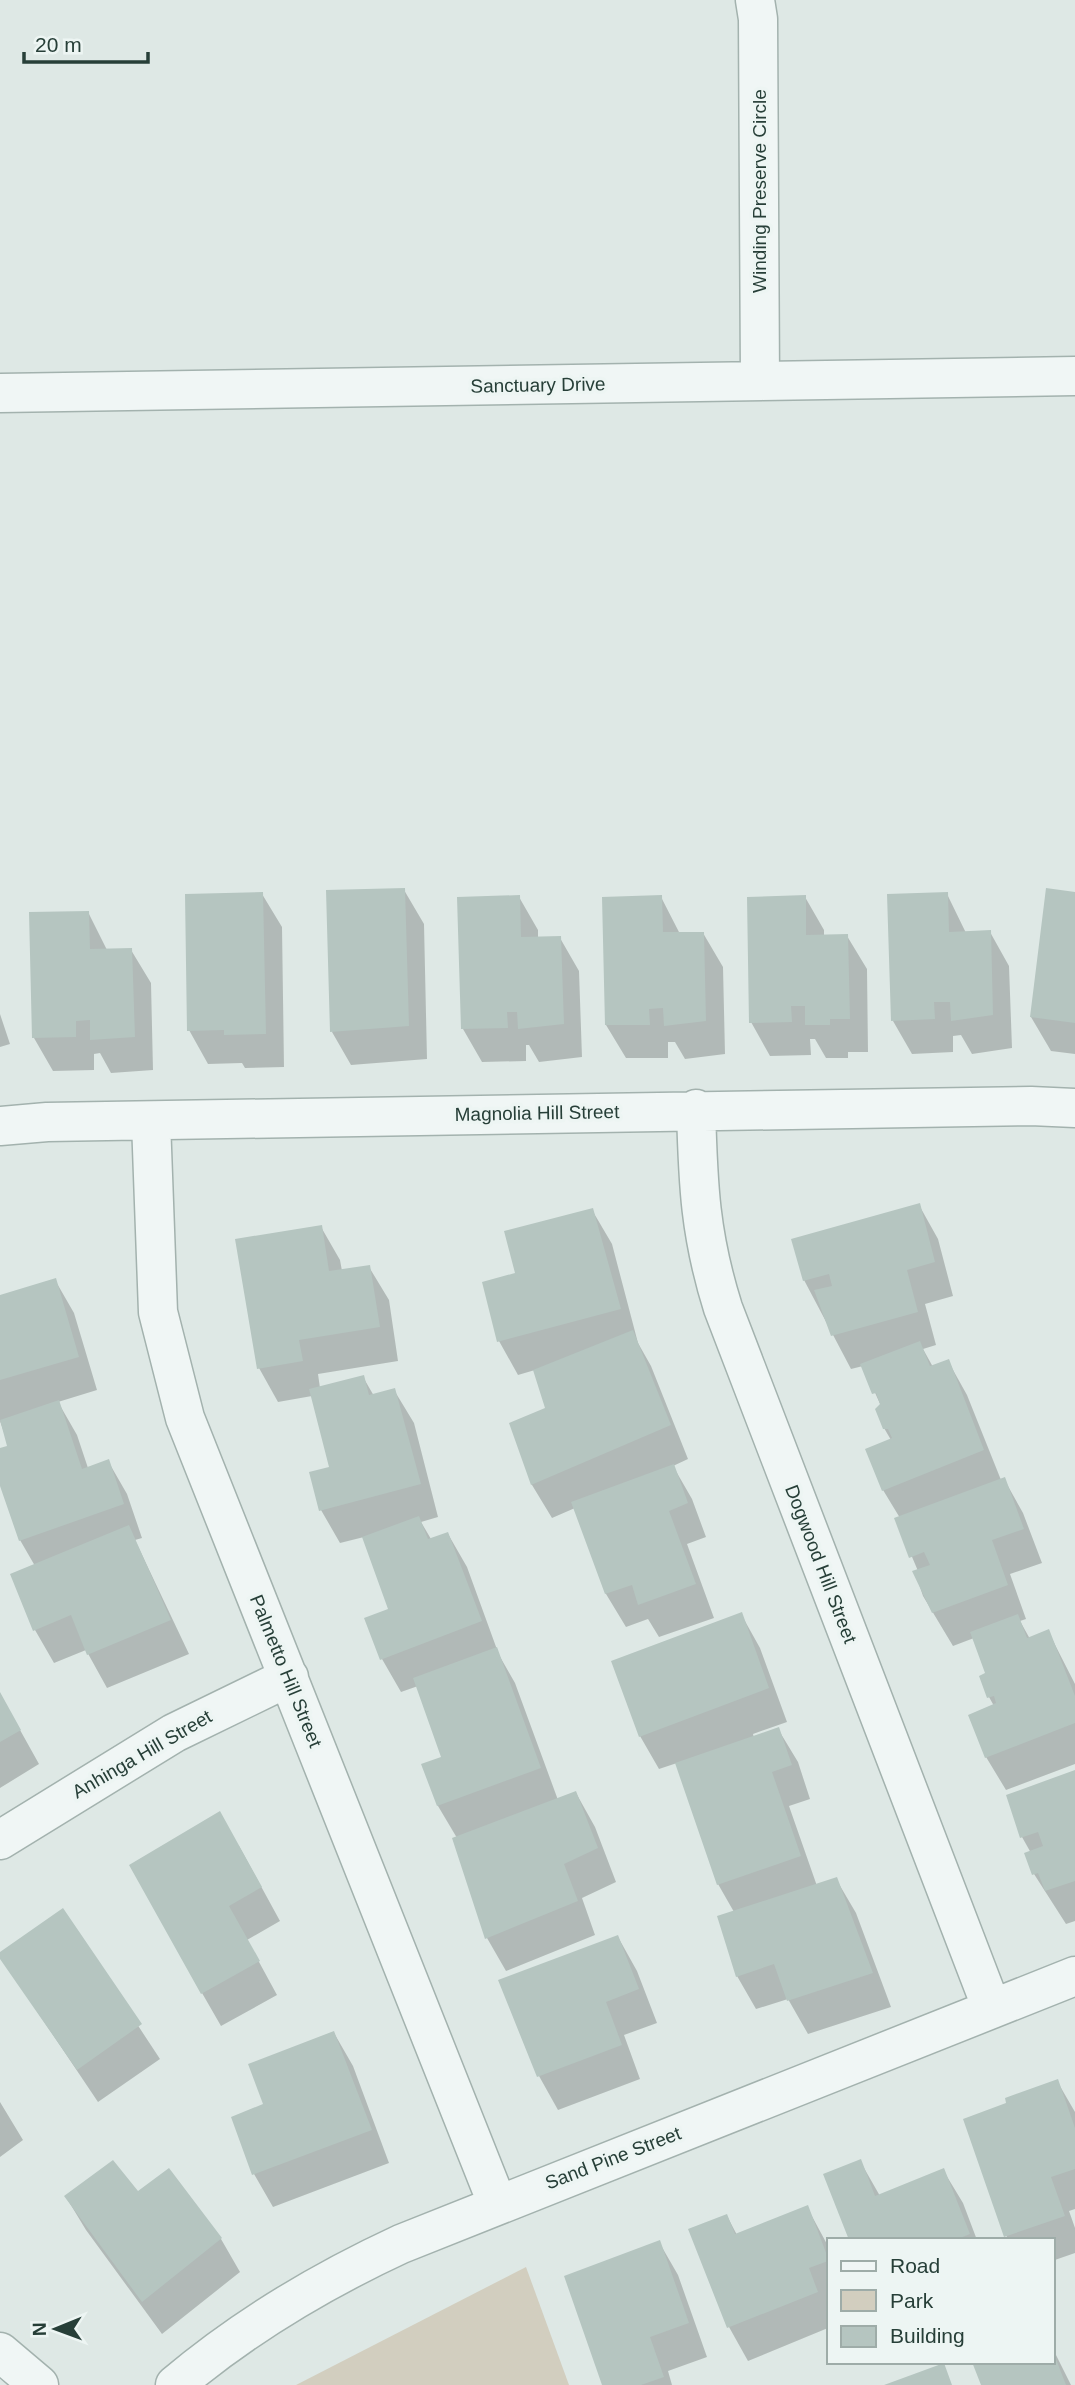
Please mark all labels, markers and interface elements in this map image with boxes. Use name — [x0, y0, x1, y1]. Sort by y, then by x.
scale bar — [24, 21, 149, 65]
text: 20 m — [35, 33, 82, 56]
street label: Winding Preserve Circle — [749, 89, 770, 293]
street label: Sanctuary Drive — [470, 373, 606, 397]
street label: Magnolia Hill Street — [454, 1101, 620, 1125]
street label: Dogwood Hill Street — [781, 1482, 861, 1647]
street label: Palmetto Hill Street — [246, 1592, 326, 1751]
street label: Anhinga Hill Street — [69, 1705, 216, 1802]
street label: Sand Pine Street — [542, 2122, 684, 2194]
legend — [827, 2238, 1054, 2364]
text: Road — [890, 2254, 940, 2277]
text: Park — [890, 2289, 934, 2312]
north arrow — [21, 2294, 91, 2364]
text: N — [29, 2322, 50, 2336]
text: Building — [890, 2324, 965, 2347]

